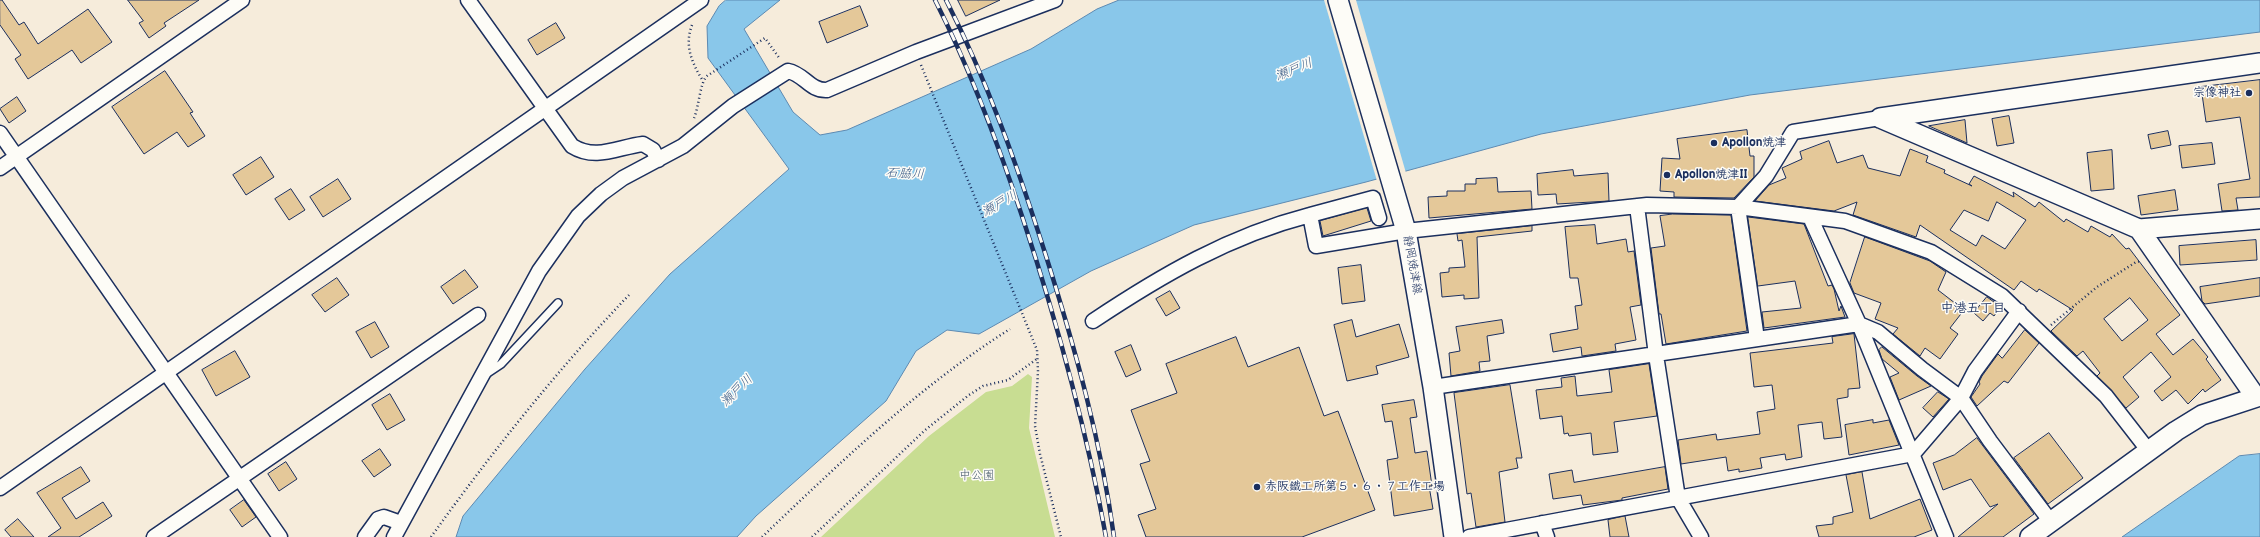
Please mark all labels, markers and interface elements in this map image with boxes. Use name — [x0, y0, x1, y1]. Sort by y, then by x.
water label: 瀬戸川 — [1273, 55, 1315, 85]
place label: 宗像神社 — [2193, 86, 2241, 100]
marker: 宗像神社 — [2244, 88, 2254, 98]
place label: Apollon焼津 — [1722, 136, 1786, 150]
marker: Apollon焼津 — [1709, 138, 1719, 148]
water label: 石脇川 — [885, 165, 925, 183]
place label: Apollon焼津II — [1675, 168, 1748, 182]
marker: Apollon焼津II — [1662, 170, 1672, 180]
water label: 瀬戸川 — [979, 187, 1021, 221]
street label: 静岡焼津線 — [1400, 234, 1424, 296]
district label: 中港五丁目 — [1941, 301, 2005, 317]
water label: 瀬戸川 — [718, 372, 756, 410]
park label: 中公園 — [959, 469, 995, 483]
place label: 赤阪鐵工所第５・６・７工作工場 — [1265, 480, 1445, 494]
marker: 赤阪鐵工所第５・６・７工作工場 — [1252, 482, 1262, 492]

